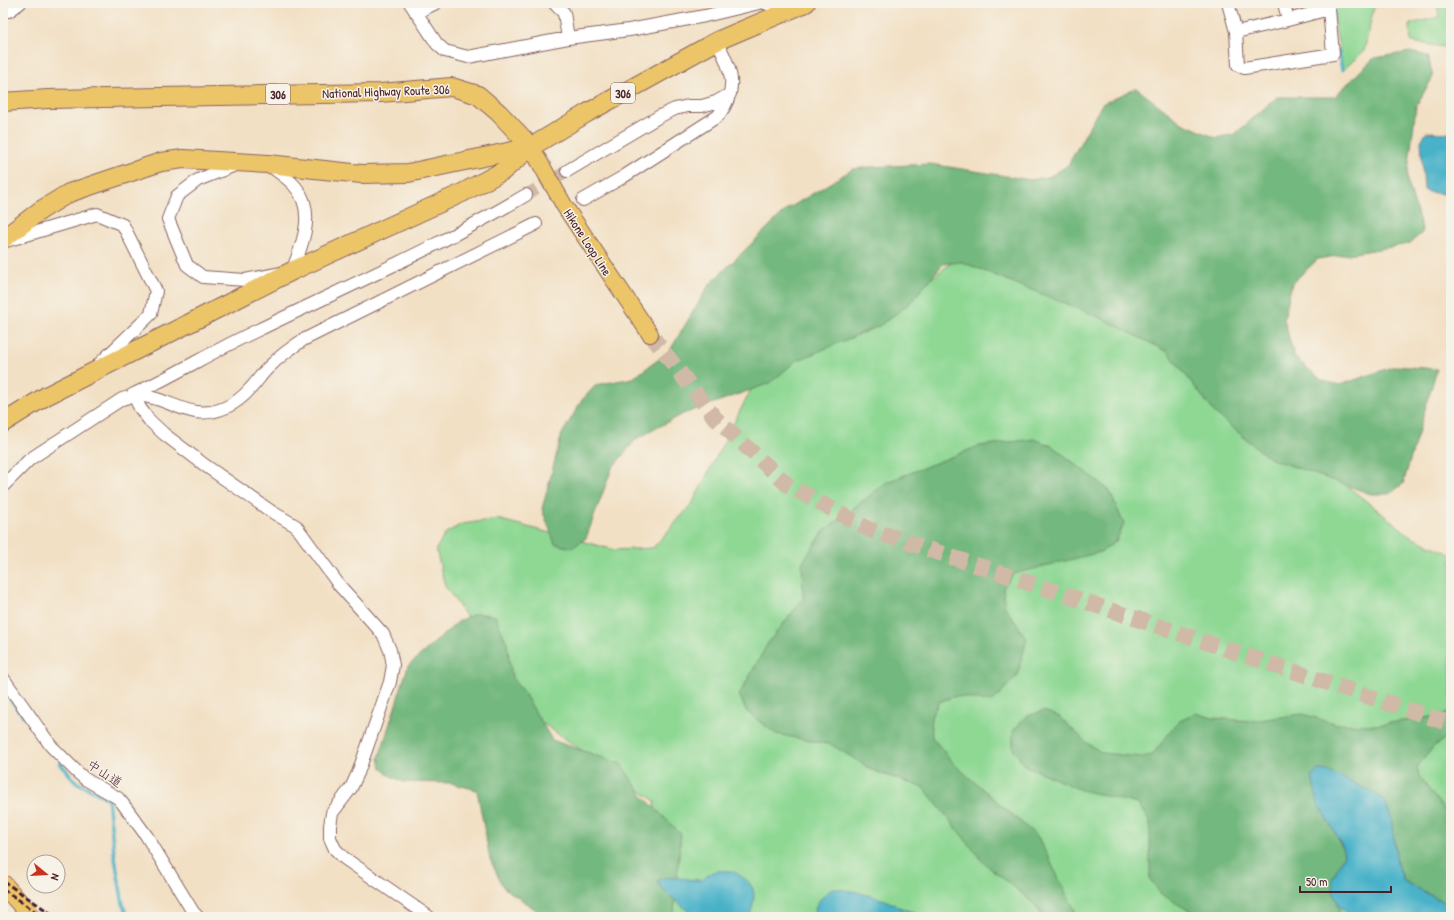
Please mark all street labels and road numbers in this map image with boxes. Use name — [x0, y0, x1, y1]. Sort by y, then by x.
street label: National Highway Route 306 — [322, 80, 450, 102]
road number: 306 — [611, 83, 635, 103]
road number: 306 — [266, 84, 290, 104]
street label: Hikone Loop Line — [560, 205, 616, 279]
street label: 中山道 — [84, 755, 126, 791]

